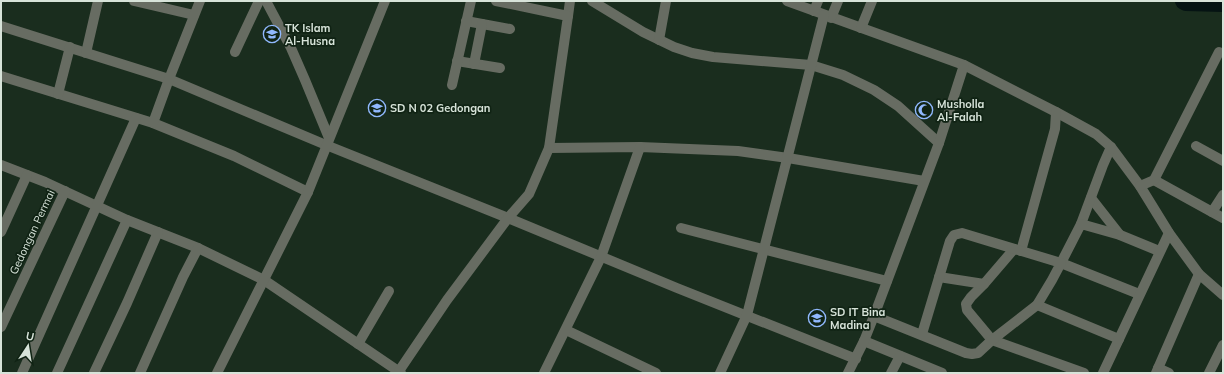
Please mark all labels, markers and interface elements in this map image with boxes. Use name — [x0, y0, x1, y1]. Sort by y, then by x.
place label: TK Islam Al-Husna — [285, 21, 335, 48]
school or university icon: TK Islam Al-Husna — [262, 24, 282, 44]
place label: Musholla Al-Falah — [937, 97, 985, 124]
school or university icon: SD N 02 Gedongan — [367, 98, 387, 118]
mosque icon: Musholla Al-Falah — [914, 100, 934, 120]
place label: SD N 02 Gedongan — [390, 101, 490, 115]
street label: Gedongan Permai — [6, 188, 58, 276]
place label: SD IT Bina Madina — [830, 305, 886, 332]
school or university icon: SD IT Bina Madina — [807, 308, 827, 328]
north arrow — [8, 326, 48, 366]
text: U — [25, 329, 36, 344]

